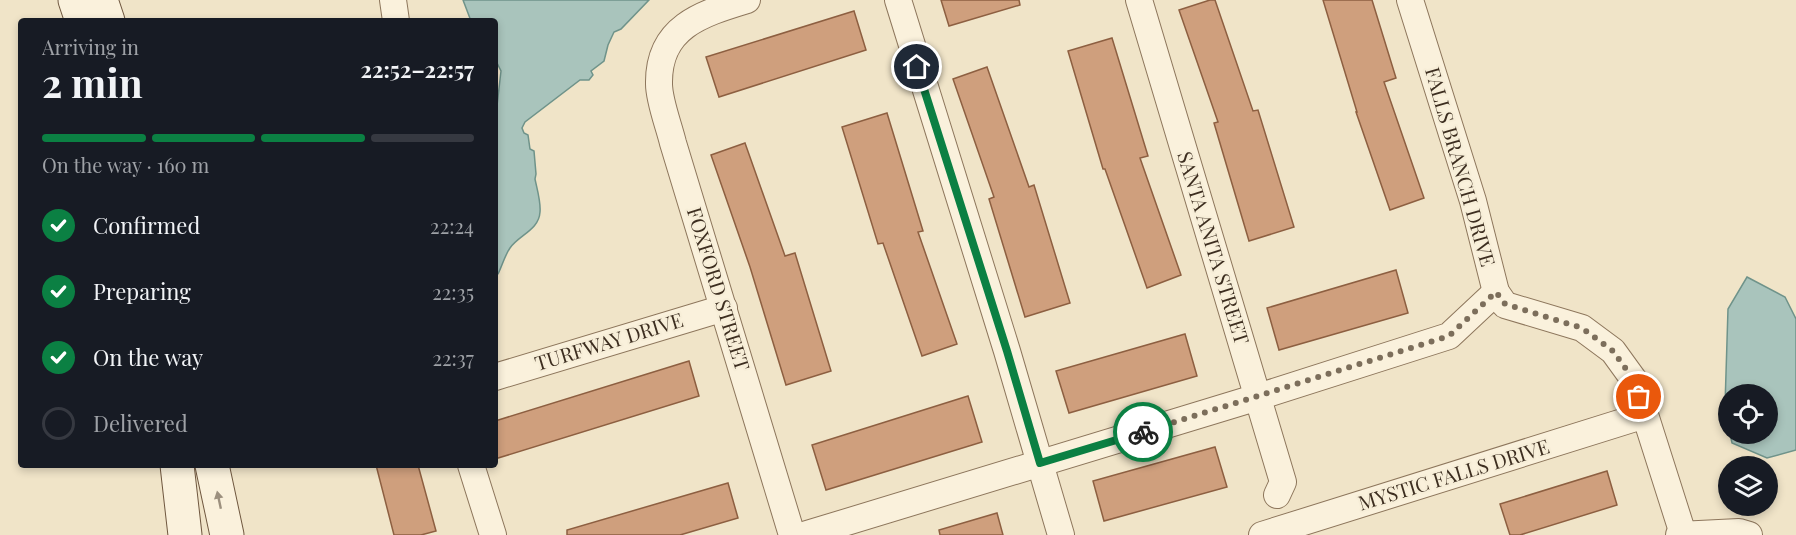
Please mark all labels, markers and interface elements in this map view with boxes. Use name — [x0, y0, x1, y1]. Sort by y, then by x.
text: Arriving in — [42, 33, 139, 60]
pin — [891, 41, 942, 92]
icon: home — [900, 50, 933, 83]
text: 22:52–22:57 — [360, 54, 474, 84]
text: 2 min — [42, 56, 143, 108]
street label: FALLS BRANCH DRIVE — [1420, 64, 1503, 269]
street label: SANTA ANITA STREET — [1172, 148, 1257, 347]
text: On the way · 160 m — [42, 151, 209, 178]
street label: FOXFORD STREET — [682, 204, 757, 374]
icon: check — [42, 209, 75, 242]
text: Confirmed — [93, 210, 200, 240]
text: 22:24 — [430, 212, 474, 239]
icon: check — [42, 275, 75, 308]
text: Preparing — [93, 276, 191, 306]
text: 22:35 — [432, 278, 474, 305]
street label: TURFWAY DRIVE — [531, 305, 686, 376]
icon: check — [42, 341, 75, 374]
text: On the way — [93, 342, 203, 372]
text: 22:37 — [432, 344, 474, 371]
pin — [1613, 371, 1664, 422]
icon: bag — [1622, 380, 1655, 413]
map controls — [1718, 384, 1778, 516]
button: locate — [1718, 384, 1778, 444]
courier — [1113, 402, 1173, 462]
text: Delivered — [93, 408, 188, 438]
icon: bike — [1127, 416, 1160, 449]
street label: MYSTIC FALLS DRIVE — [1355, 432, 1552, 516]
button: layers — [1718, 456, 1778, 516]
one-way arrow — [214, 491, 224, 509]

